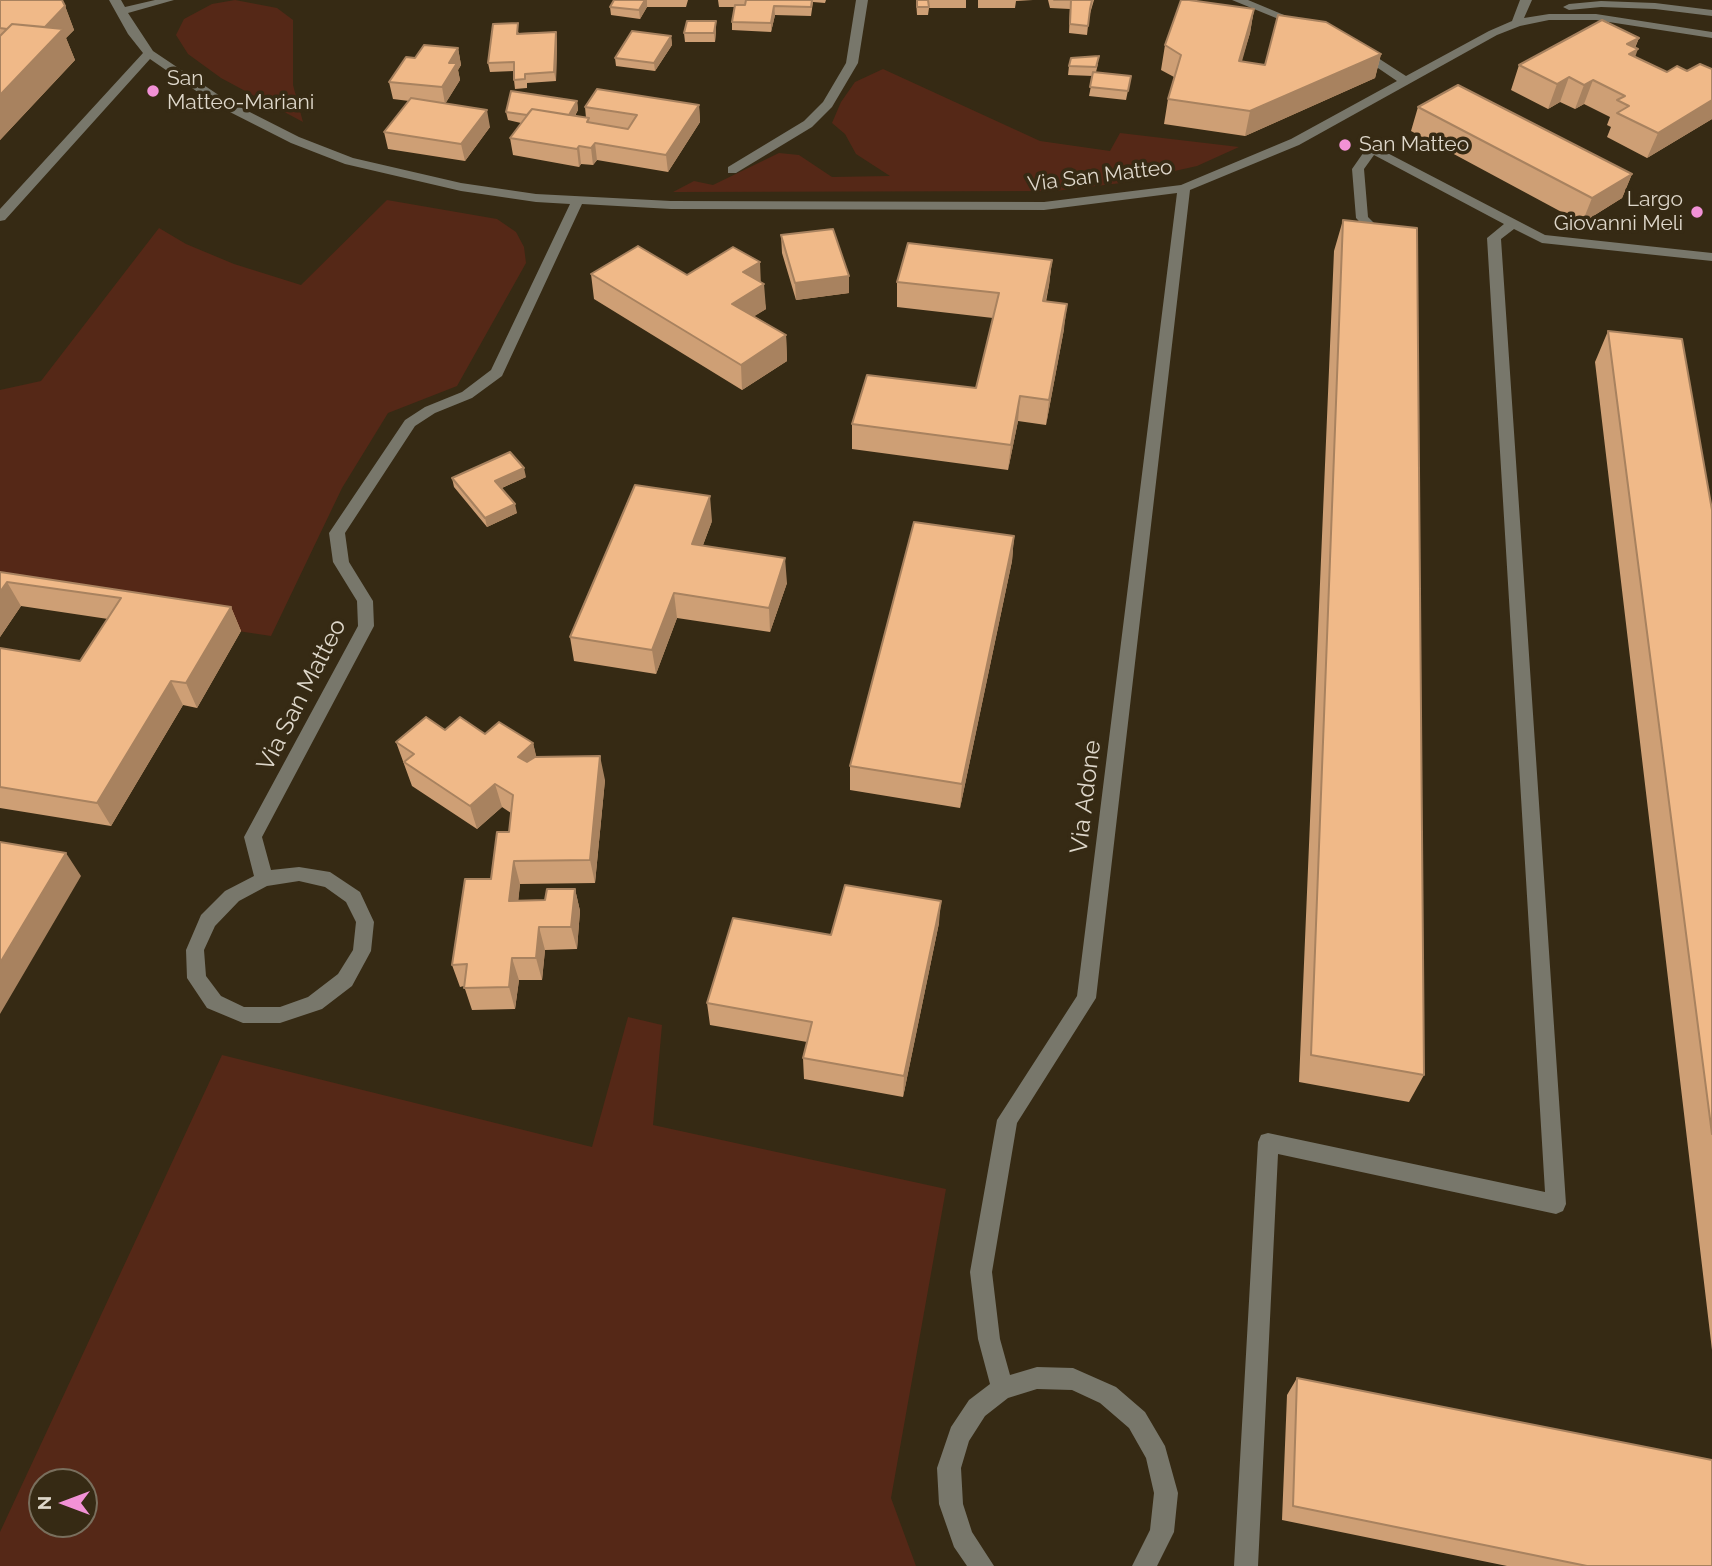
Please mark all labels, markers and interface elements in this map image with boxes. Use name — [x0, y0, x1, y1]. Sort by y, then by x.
place label: San Matteo-Mariani — [167, 66, 314, 116]
marker: San Matteo-Mariani — [145, 83, 161, 99]
place label: San Matteo — [1359, 132, 1469, 158]
marker: San Matteo — [1337, 137, 1353, 153]
street label: Via San Matteo — [1026, 155, 1174, 197]
place label: Largo Giovanni Meli — [1554, 187, 1683, 237]
marker: Largo Giovanni Meli — [1689, 204, 1705, 220]
street label: Via San Matteo — [251, 614, 353, 776]
street label: Via Adone — [1065, 739, 1107, 855]
north arrow — [28, 1468, 98, 1538]
text: N — [33, 1496, 55, 1510]

